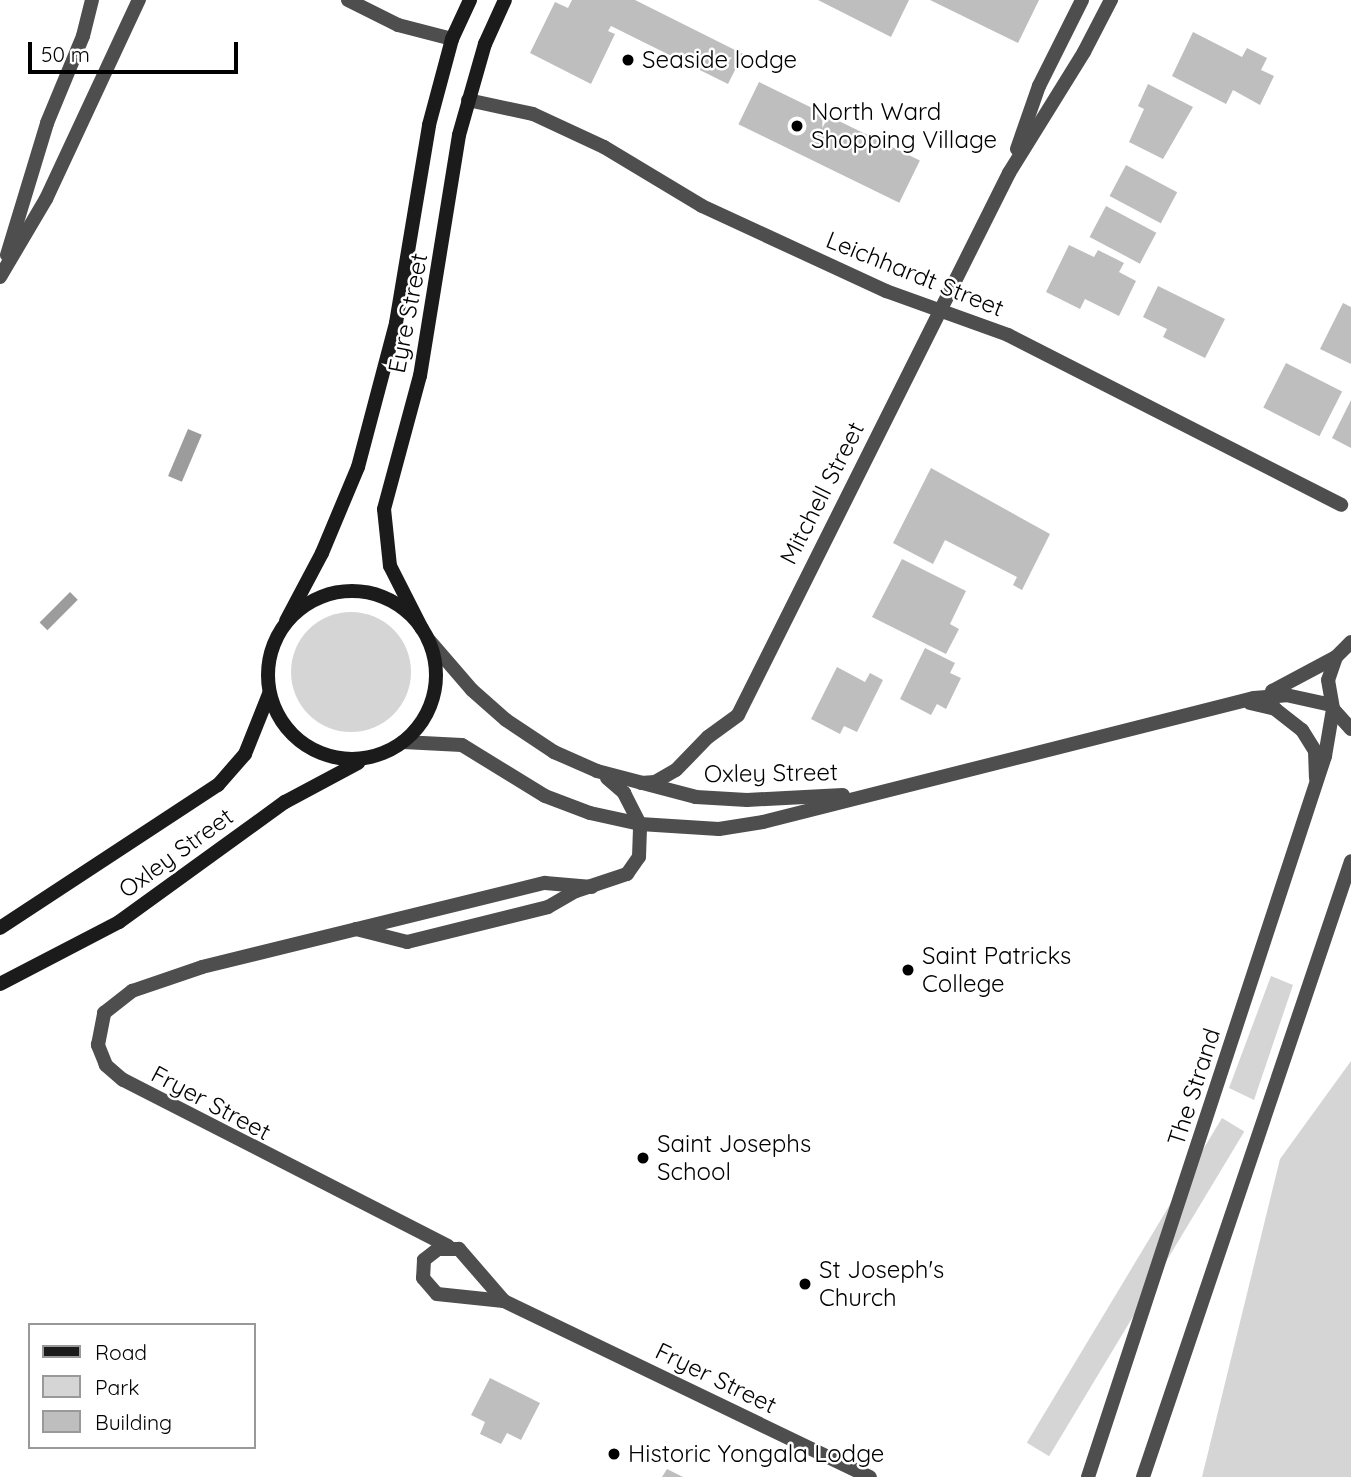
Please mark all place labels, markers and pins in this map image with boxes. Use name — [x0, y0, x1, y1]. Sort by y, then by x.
place label: Seaside lodge — [642, 46, 797, 74]
marker: Seaside lodge — [620, 52, 636, 68]
place label: North Ward Shopping Village — [811, 98, 997, 154]
marker: North Ward Shopping Village — [789, 118, 805, 134]
place label: Saint Patricks College — [922, 942, 1071, 998]
marker: Saint Patricks College — [900, 962, 916, 978]
place label: Saint Josephs School — [657, 1130, 811, 1186]
marker: Saint Josephs School — [635, 1150, 651, 1166]
place label: St Joseph's Church — [819, 1256, 944, 1312]
marker: St Joseph's Church — [797, 1276, 813, 1292]
place label: Historic Yongala Lodge — [628, 1440, 884, 1468]
marker: Historic Yongala Lodge — [606, 1446, 622, 1462]

